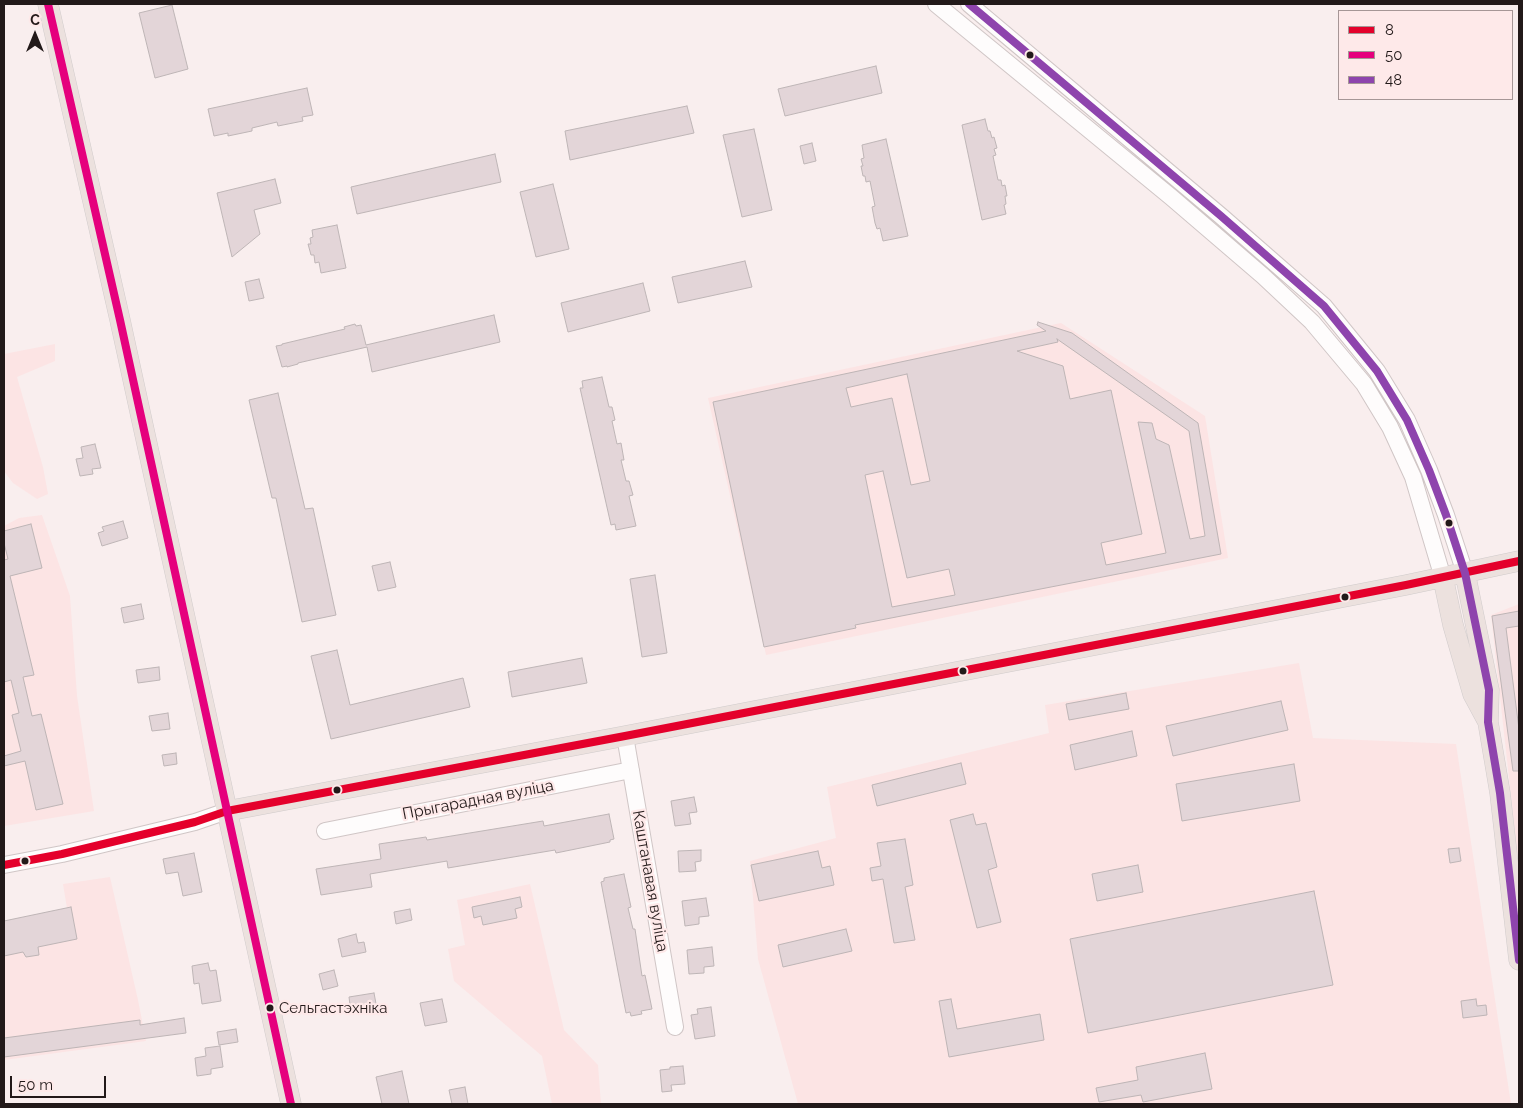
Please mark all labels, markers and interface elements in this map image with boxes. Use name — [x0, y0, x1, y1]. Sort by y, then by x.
north arrow — [10, 10, 60, 60]
legend — [1338, 10, 1513, 100]
text: С — [30, 12, 40, 28]
text: 8 — [1385, 21, 1394, 39]
text: 50 — [1385, 46, 1402, 64]
unlabelled marker — [1025, 50, 1035, 60]
text: 48 — [1385, 71, 1402, 89]
unlabelled marker — [1444, 518, 1454, 528]
unlabelled marker — [1340, 592, 1350, 602]
unlabelled marker — [958, 666, 968, 676]
street label: Прыгарадная вуліца — [401, 776, 555, 824]
unlabelled marker — [332, 785, 342, 795]
street label: Каштанавая вуліца — [628, 809, 672, 953]
unlabelled marker — [20, 856, 30, 866]
place label: Сельгастэхніка — [279, 999, 387, 1017]
marker: Сельгастэхніка — [265, 1003, 275, 1013]
scale bar — [12, 1066, 109, 1098]
text: 50 m — [18, 1076, 53, 1094]

